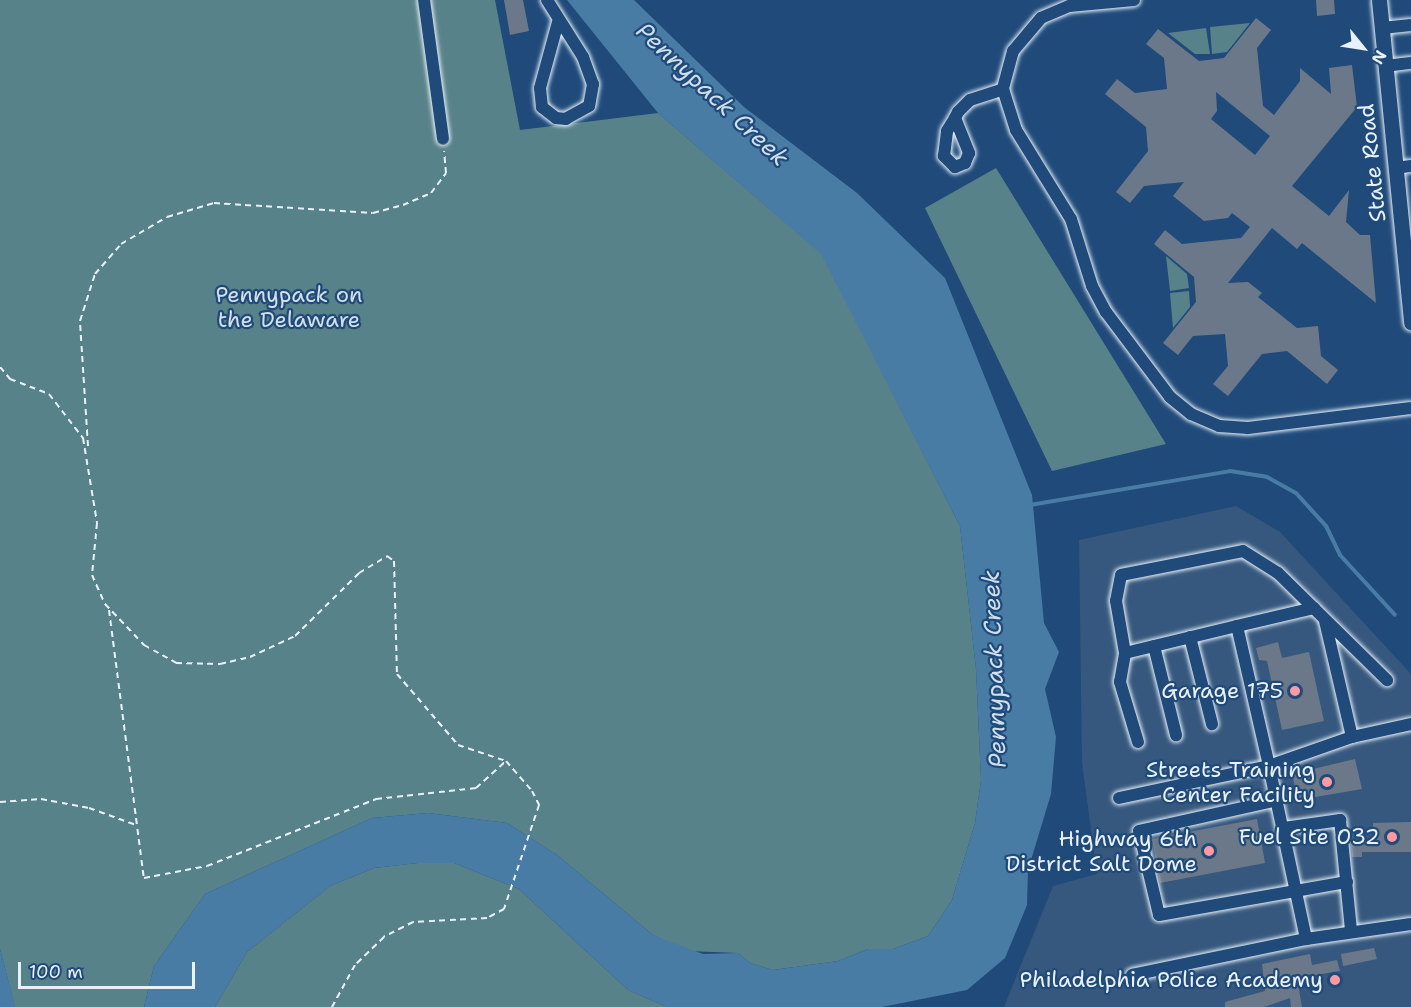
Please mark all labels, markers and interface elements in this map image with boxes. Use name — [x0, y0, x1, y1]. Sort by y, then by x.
water label: Pennypack Creek — [630, 17, 794, 173]
north arrow — [1333, 18, 1393, 78]
text: N — [1367, 47, 1391, 68]
street label: State Road — [1353, 103, 1391, 223]
park label: Pennypack on the Delaware — [215, 281, 363, 332]
water label: Pennypack Creek — [977, 570, 1013, 768]
place label: Garage 175 — [1161, 678, 1283, 704]
marker: Garage 175 — [1288, 684, 1302, 698]
place label: Streets Training Center Facility — [1146, 756, 1315, 807]
marker: Streets Training Center Facility — [1320, 775, 1334, 789]
place label: Fuel Site 032 — [1239, 824, 1380, 850]
place label: Highway 6th District Salt Dome — [1006, 825, 1197, 876]
marker: Fuel Site 032 — [1385, 830, 1399, 844]
marker: Highway 6th District Salt Dome — [1202, 844, 1216, 858]
scale bar — [21, 950, 198, 988]
text: 100 m — [29, 960, 83, 984]
place label: Philadelphia Police Academy — [1020, 967, 1323, 993]
marker: Philadelphia Police Academy — [1328, 973, 1342, 987]

